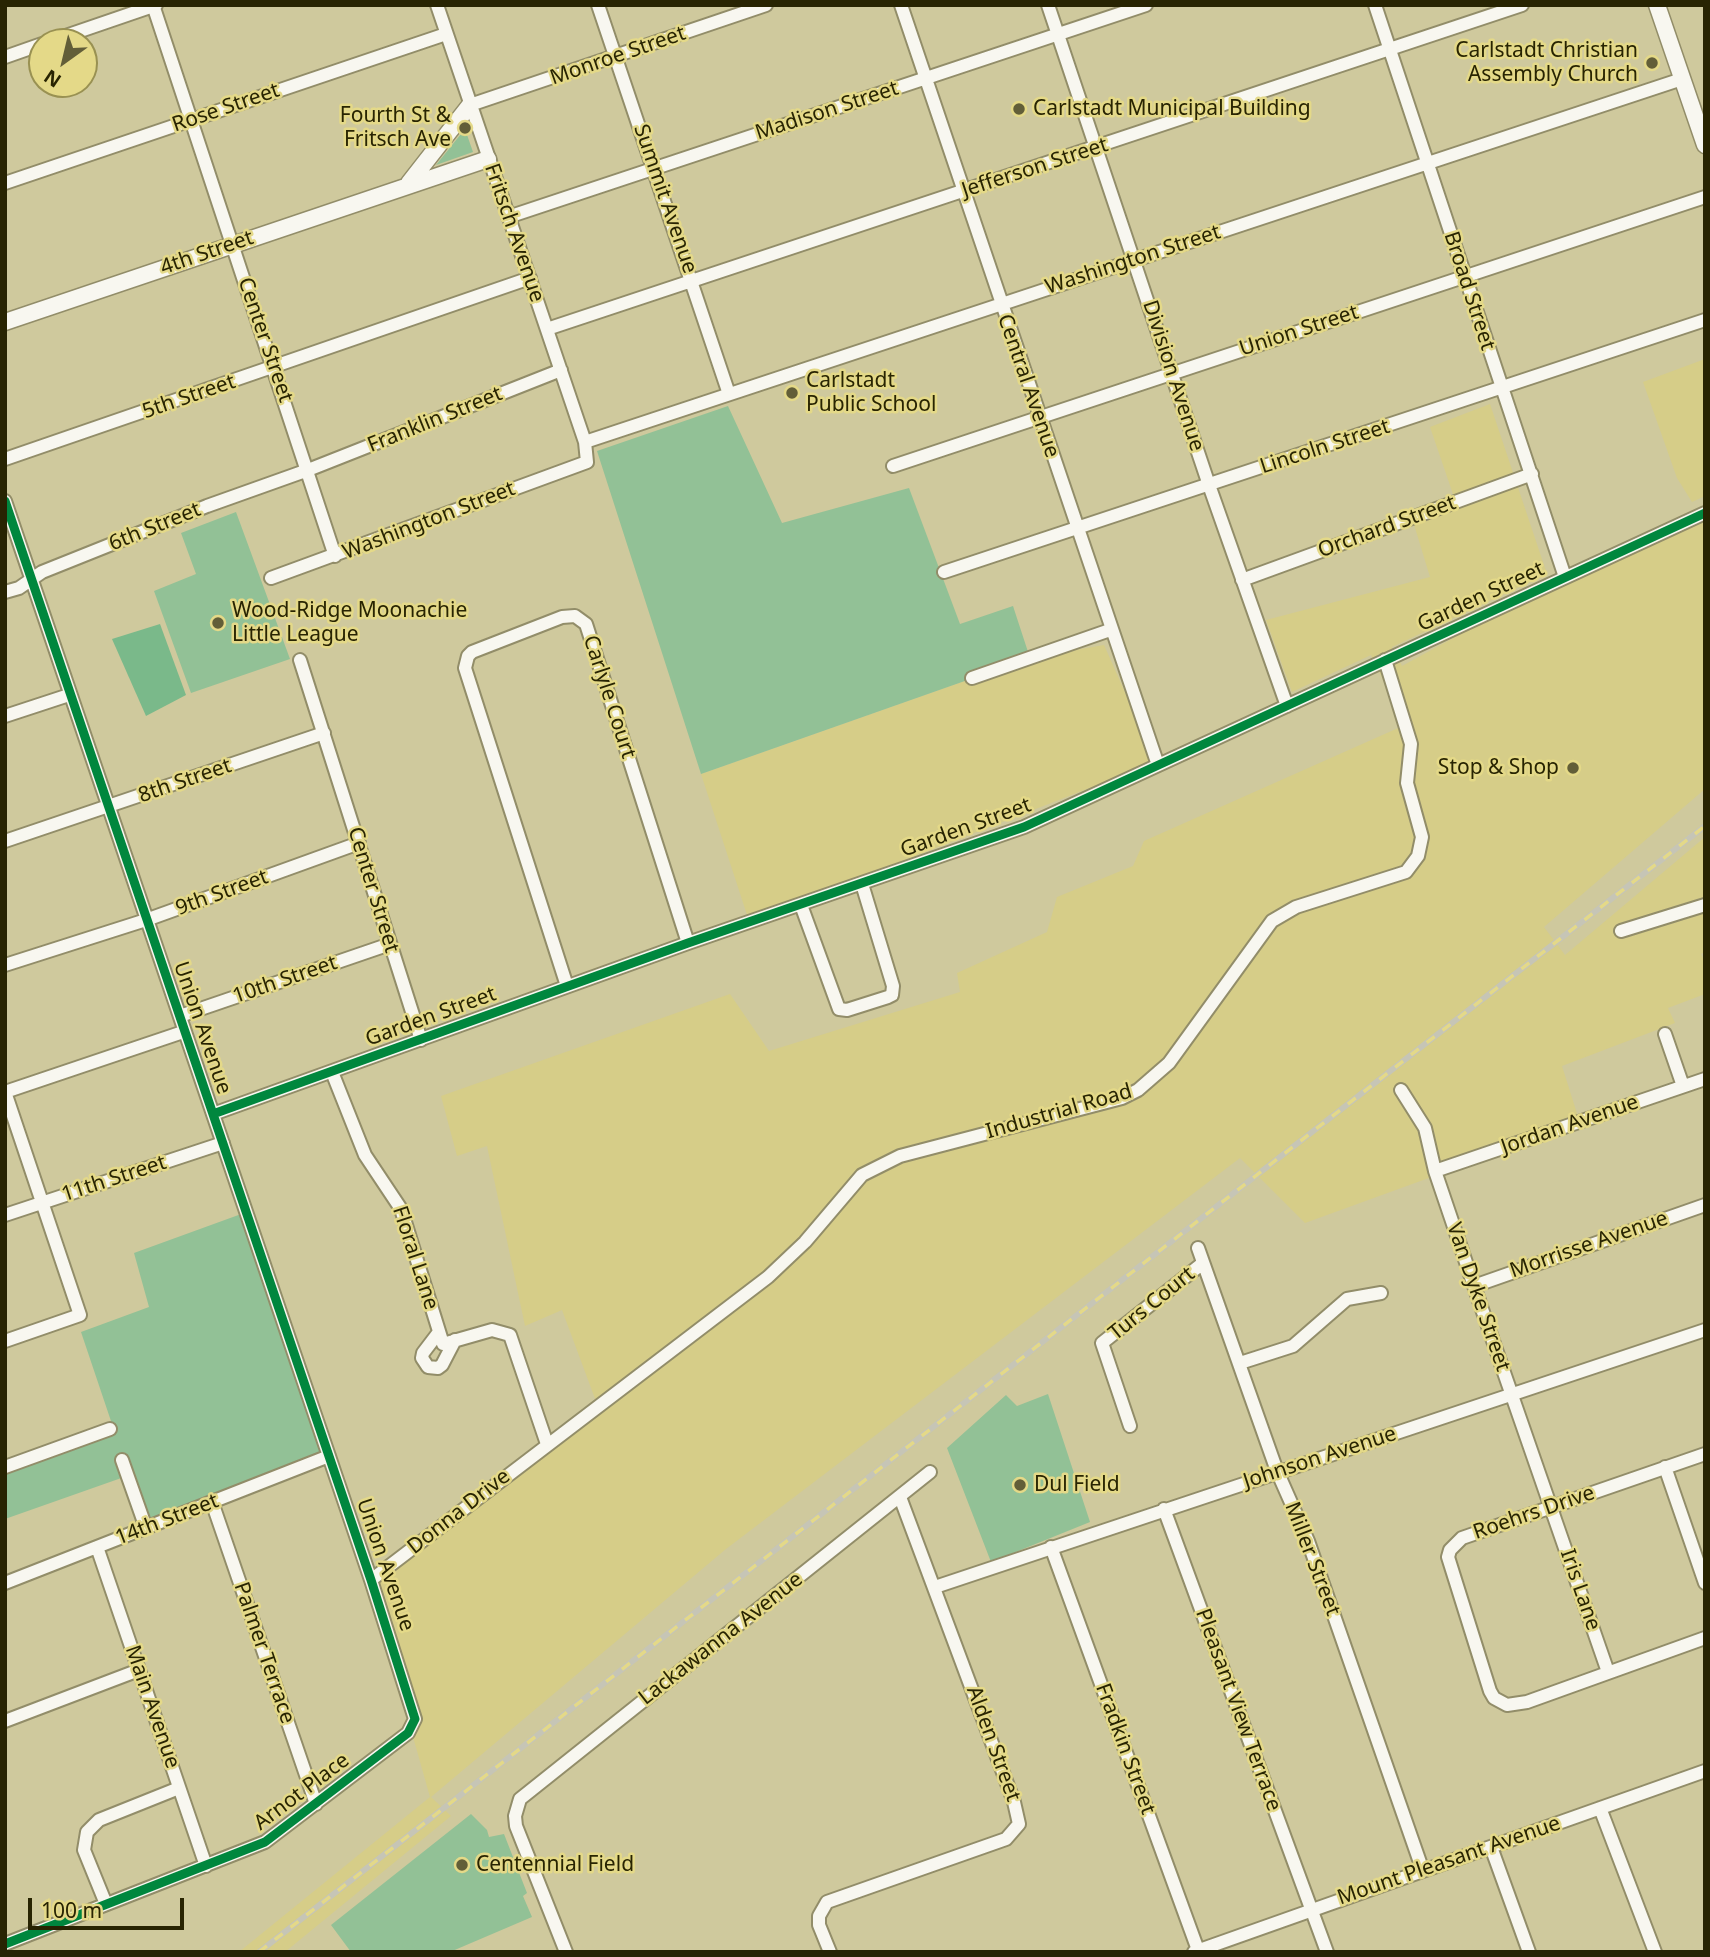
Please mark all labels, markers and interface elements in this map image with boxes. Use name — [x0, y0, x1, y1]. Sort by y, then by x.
street label: Monroe Street — [547, 21, 689, 91]
north arrow — [28, 28, 98, 98]
place label: Carlstadt Christian Assembly Church — [1455, 38, 1638, 88]
marker: Carlstadt Christian Assembly Church — [1644, 55, 1660, 71]
text: N — [39, 64, 66, 94]
street label: Madison Street — [752, 76, 902, 146]
street label: Rose Street — [169, 78, 283, 138]
place label: Carlstadt Municipal Building — [1033, 96, 1311, 122]
marker: Carlstadt Municipal Building — [1011, 101, 1027, 117]
place label: Fourth St & Fritsch Ave — [340, 103, 451, 153]
marker: Fourth St & Fritsch Ave — [457, 120, 473, 136]
street label: Summit Avenue — [628, 121, 702, 277]
street label: Jefferson Street — [959, 132, 1111, 204]
street label: Fritsch Avenue — [479, 160, 549, 306]
street label: Washington Street — [1042, 220, 1224, 300]
street label: 4th Street — [157, 225, 257, 281]
street label: Broad Street — [1438, 228, 1500, 354]
street label: Center Street — [232, 274, 298, 406]
street label: Division Avenue — [1137, 297, 1209, 455]
street label: Union Street — [1236, 300, 1362, 362]
street label: Central Avenue — [992, 311, 1064, 461]
place label: Carlstadt Public School — [806, 368, 936, 418]
street label: 5th Street — [139, 369, 239, 425]
street label: Franklin Street — [364, 382, 506, 458]
marker: Carlstadt Public School — [784, 385, 800, 401]
street label: Lincoln Street — [1257, 414, 1393, 480]
street label: Washington Street — [339, 477, 519, 565]
street label: Orchard Street — [1315, 490, 1459, 564]
street label: 6th Street — [105, 497, 205, 557]
street label: Garden Street — [1414, 557, 1548, 637]
place label: Wood-Ridge Moonachie Little League — [232, 598, 467, 648]
marker: Wood-Ridge Moonachie Little League — [210, 615, 226, 631]
street label: Carlyle Court — [577, 632, 641, 762]
street label: 8th Street — [135, 753, 235, 809]
place label: Stop & Shop — [1438, 755, 1559, 781]
marker: Stop & Shop — [1565, 760, 1581, 776]
street label: Garden Street — [897, 793, 1035, 863]
street label: Center Street — [342, 824, 404, 956]
street label: 9th Street — [172, 865, 272, 921]
street label: 10th Street — [230, 950, 340, 1010]
street label: Union Avenue — [168, 958, 236, 1098]
street label: Garden Street — [362, 982, 500, 1052]
street label: Industrial Road — [983, 1079, 1135, 1145]
street label: Jordan Avenue — [1498, 1090, 1642, 1160]
street label: 11th Street — [58, 1150, 170, 1208]
street label: Floral Lane — [386, 1203, 444, 1313]
street label: Morrisse Avenue — [1507, 1206, 1671, 1284]
street label: Van Dyke Street — [1441, 1219, 1515, 1375]
street label: Turs Court — [1104, 1262, 1200, 1346]
street label: Johnson Avenue — [1240, 1421, 1400, 1495]
street label: Donna Drive — [403, 1464, 515, 1560]
place label: Dul Field — [1034, 1472, 1120, 1498]
marker: Dul Field — [1012, 1477, 1028, 1493]
street label: Roehrs Drive — [1470, 1480, 1598, 1546]
street label: 14th Street — [112, 1489, 222, 1551]
street label: Union Avenue — [351, 1495, 419, 1635]
street label: Miller Street — [1279, 1499, 1345, 1619]
street label: Iris Lane — [1554, 1546, 1606, 1634]
street label: Lackawanna Avenue — [634, 1567, 808, 1711]
street label: Palmer Terrace — [228, 1579, 300, 1727]
street label: Pleasant View Terrace — [1190, 1605, 1286, 1815]
street label: Main Avenue — [119, 1642, 185, 1772]
street label: Fradkin Street — [1090, 1680, 1160, 1818]
street label: Alden Street — [961, 1683, 1025, 1805]
street label: Arnot Place — [249, 1748, 355, 1836]
street label: Mount Pleasant Avenue — [1334, 1811, 1564, 1911]
place label: Centennial Field — [476, 1852, 634, 1878]
marker: Centennial Field — [454, 1857, 470, 1873]
scale bar — [32, 1884, 187, 1928]
text: 100 m — [41, 1896, 102, 1924]

